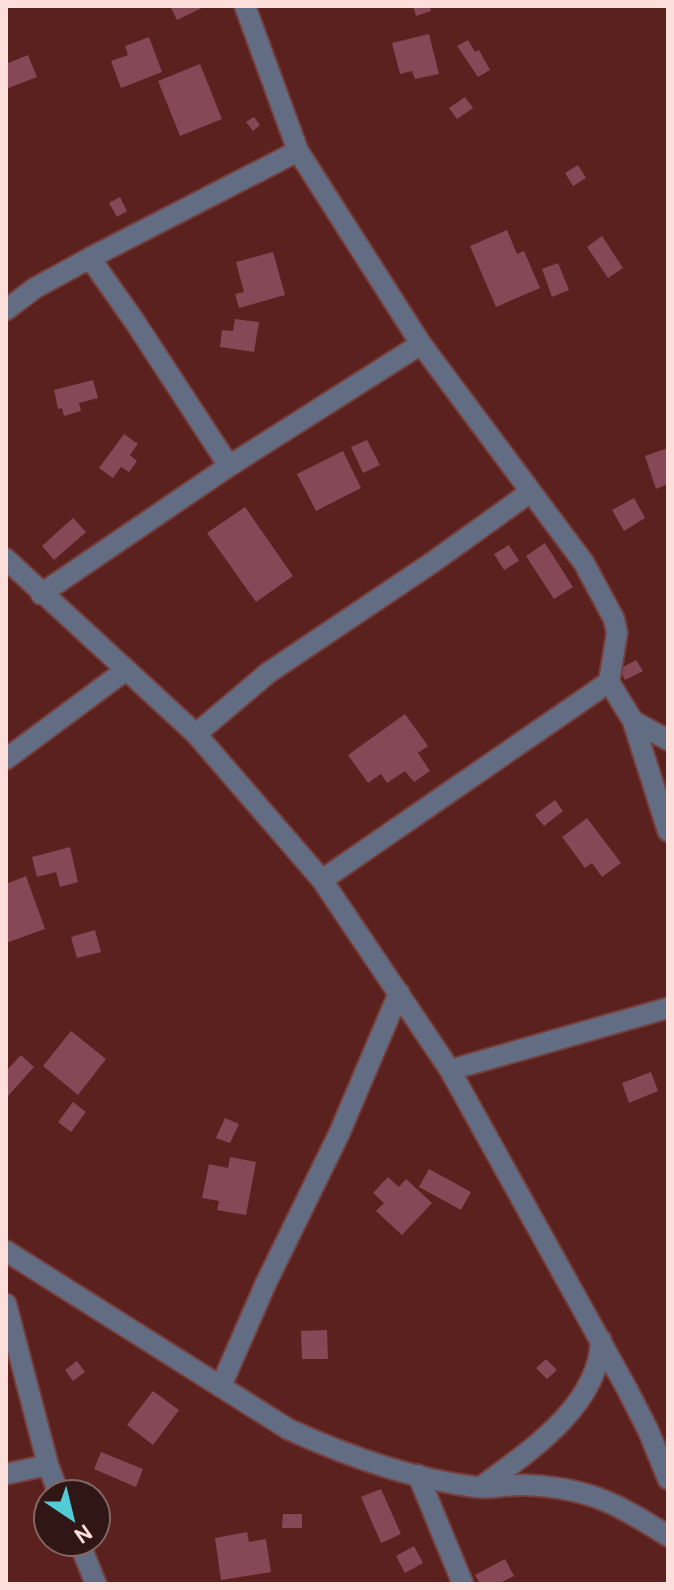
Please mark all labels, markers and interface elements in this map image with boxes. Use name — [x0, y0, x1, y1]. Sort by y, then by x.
north arrow — [32, 1478, 112, 1558]
text: N — [69, 1518, 97, 1549]

